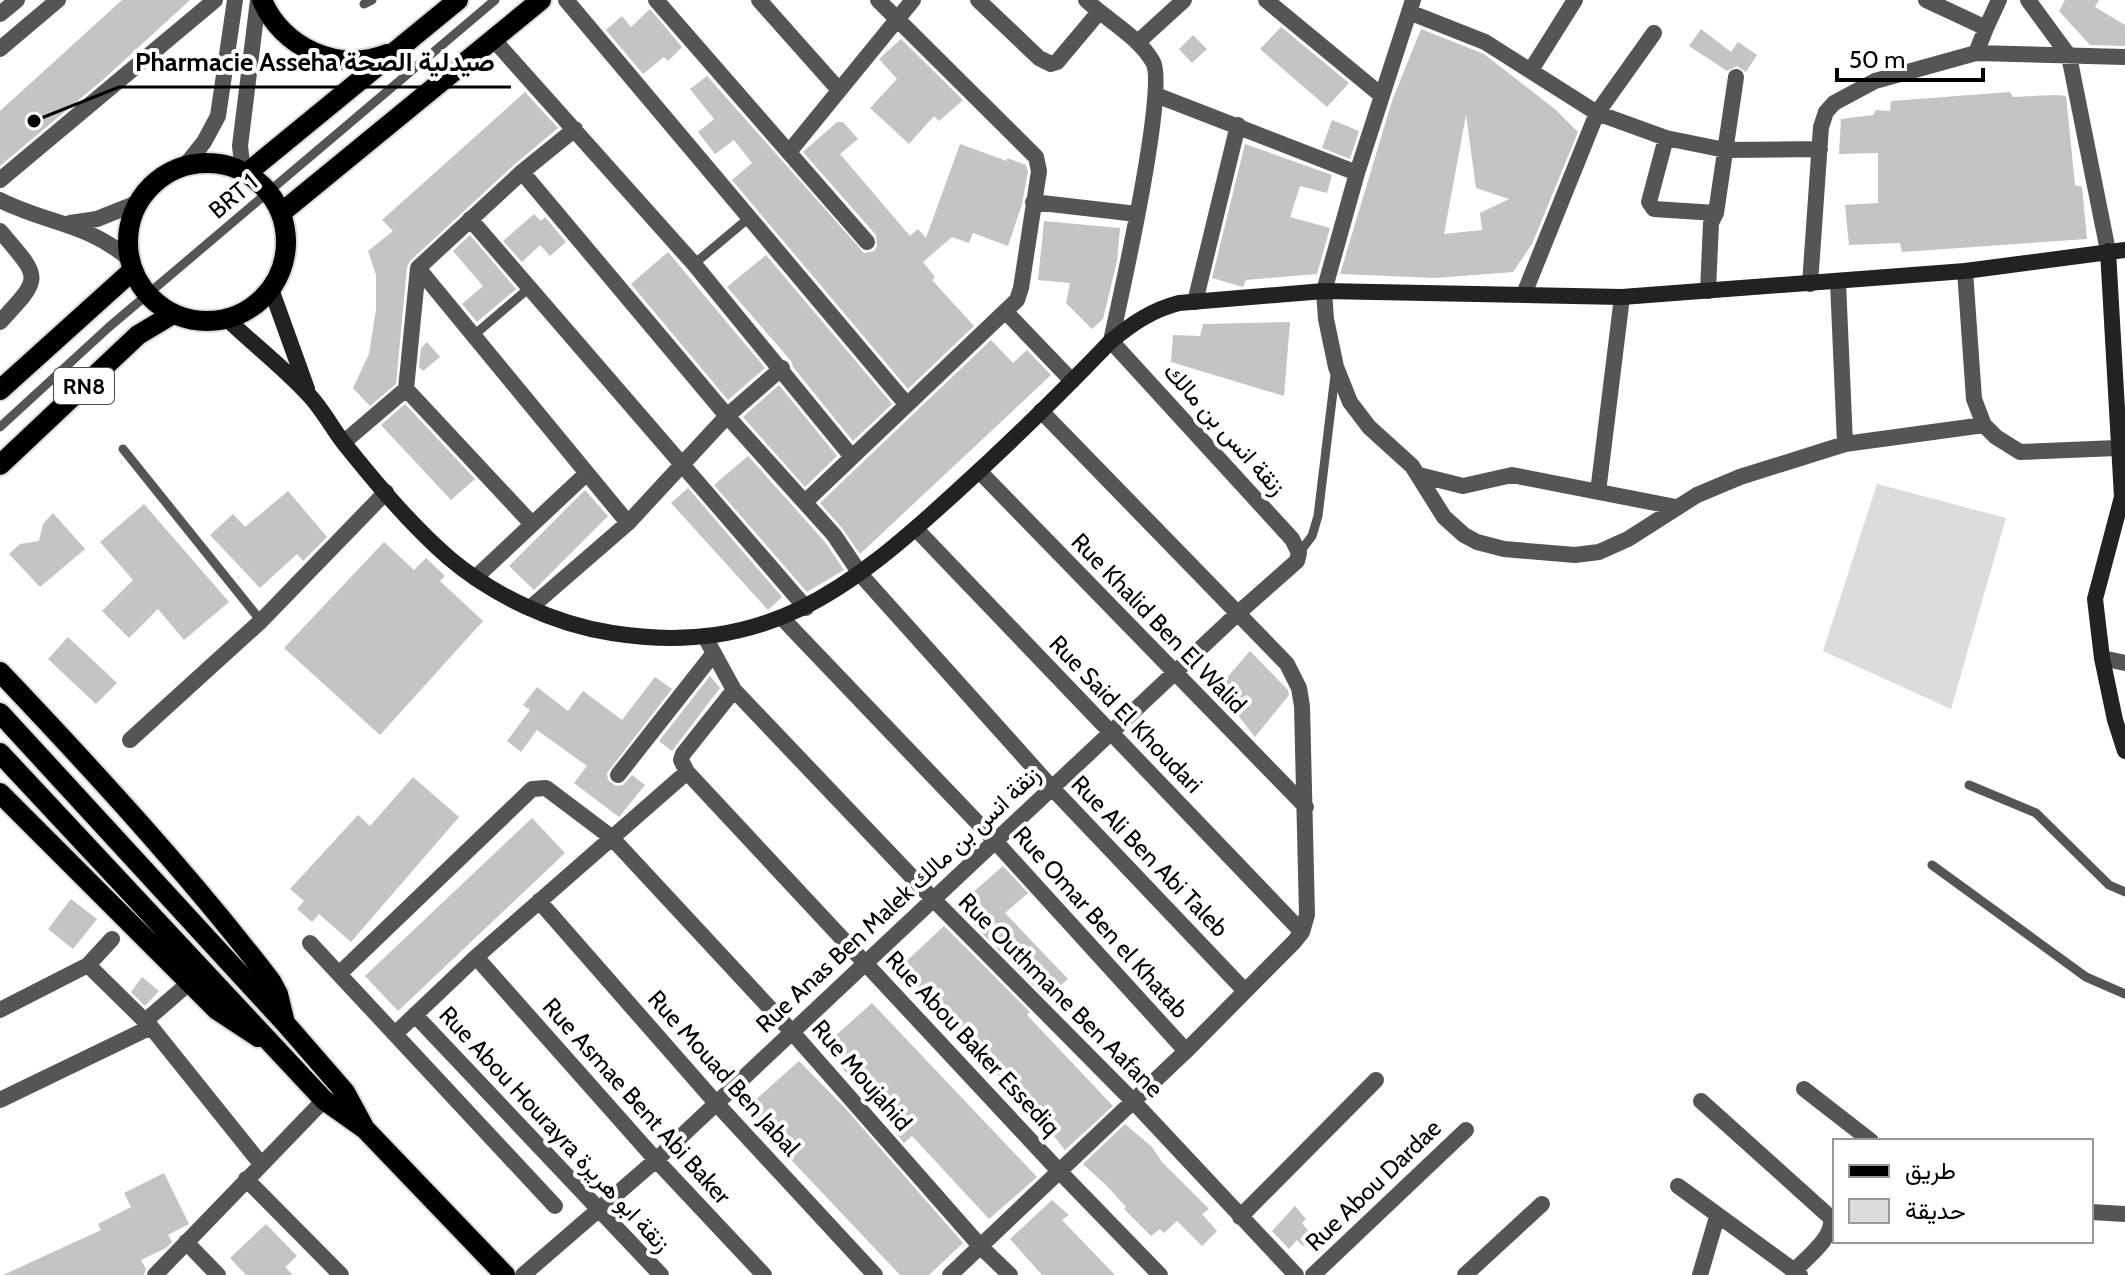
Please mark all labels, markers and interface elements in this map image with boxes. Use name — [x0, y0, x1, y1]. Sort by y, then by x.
scale bar — [1837, 32, 1983, 82]
callout: Pharmacie Asseha صيدلية الصحة — [119, 37, 511, 87]
text: 50 m — [1849, 45, 1905, 74]
text: Pharmacie Asseha صيدلية الصحة — [135, 46, 495, 78]
street label: BRT 1 — [203, 167, 263, 225]
street label: زنقة انس بن مالك — [1157, 357, 1292, 502]
road number: RN8 — [54, 368, 114, 404]
street label: Rue Khalid Ben El Walid — [1065, 527, 1253, 719]
street label: Rue Said El Khoudari — [1043, 629, 1209, 799]
street label: Rue Anas Ben Malek زنقة انس بن مالك — [750, 759, 1047, 1039]
street label: Rue Ali Ben Abi Taleb — [1066, 769, 1234, 943]
street label: Rue Omar Ben el Khatab — [1007, 820, 1195, 1024]
street label: Rue Outhmane Ben Aafane — [953, 887, 1169, 1103]
street label: Rue Abou Baker Essediq — [880, 945, 1066, 1141]
street label: Rue Mouad Ben Jabal — [642, 984, 806, 1162]
street label: Rue Asmae Bent Abi Baker — [537, 992, 737, 1210]
street label: Rue Abou Hourayra زنقة ابو هريرة — [433, 1000, 677, 1259]
street label: Rue Moujahid — [806, 1014, 918, 1136]
street label: Rue Abou Dardae — [1299, 1113, 1447, 1257]
legend — [1833, 1139, 2093, 1243]
text: طريق — [1905, 1156, 1956, 1186]
text: حديقة — [1905, 1196, 1966, 1225]

